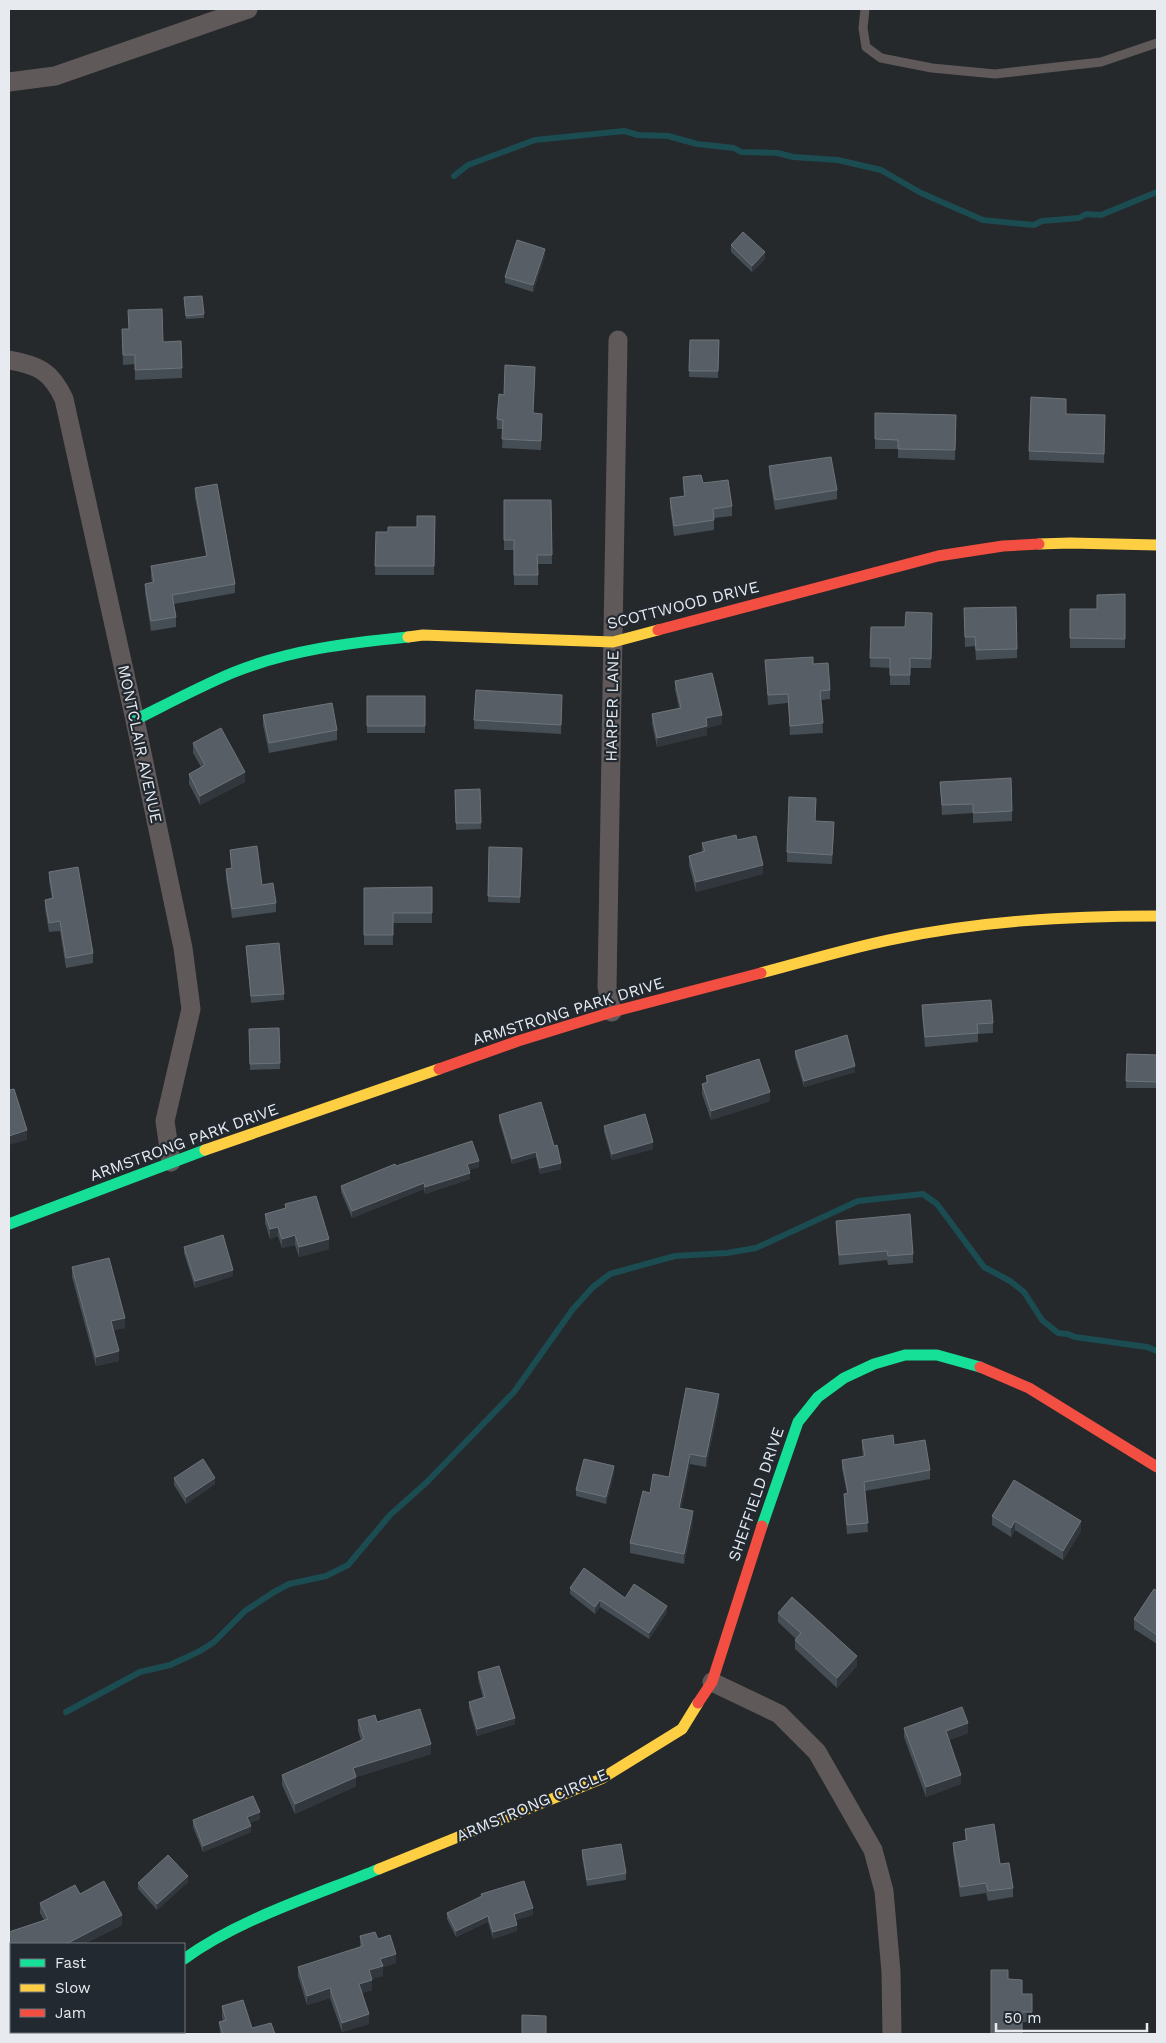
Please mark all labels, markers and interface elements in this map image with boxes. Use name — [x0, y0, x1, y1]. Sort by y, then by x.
street label: SCOTTWOOD DRIVE — [605, 577, 761, 633]
street label: HARPER LANE — [602, 650, 622, 762]
street label: MONTCLAIR AVENUE — [114, 663, 166, 825]
street label: ARMSTRONG PARK DRIVE — [470, 973, 666, 1049]
street label: ARMSTRONG PARK DRIVE — [87, 1099, 281, 1185]
street label: SHEFFIELD DRIVE — [724, 1424, 788, 1564]
street label: ARMSTRONG CIRCLE — [453, 1764, 611, 1846]
legend — [10, 1943, 185, 2033]
text: Fast — [55, 1954, 87, 1972]
text: Slow — [55, 1979, 91, 1997]
scale bar — [996, 2000, 1147, 2032]
text: Jam — [55, 2004, 86, 2022]
text: 50 m — [1004, 2009, 1041, 2027]

